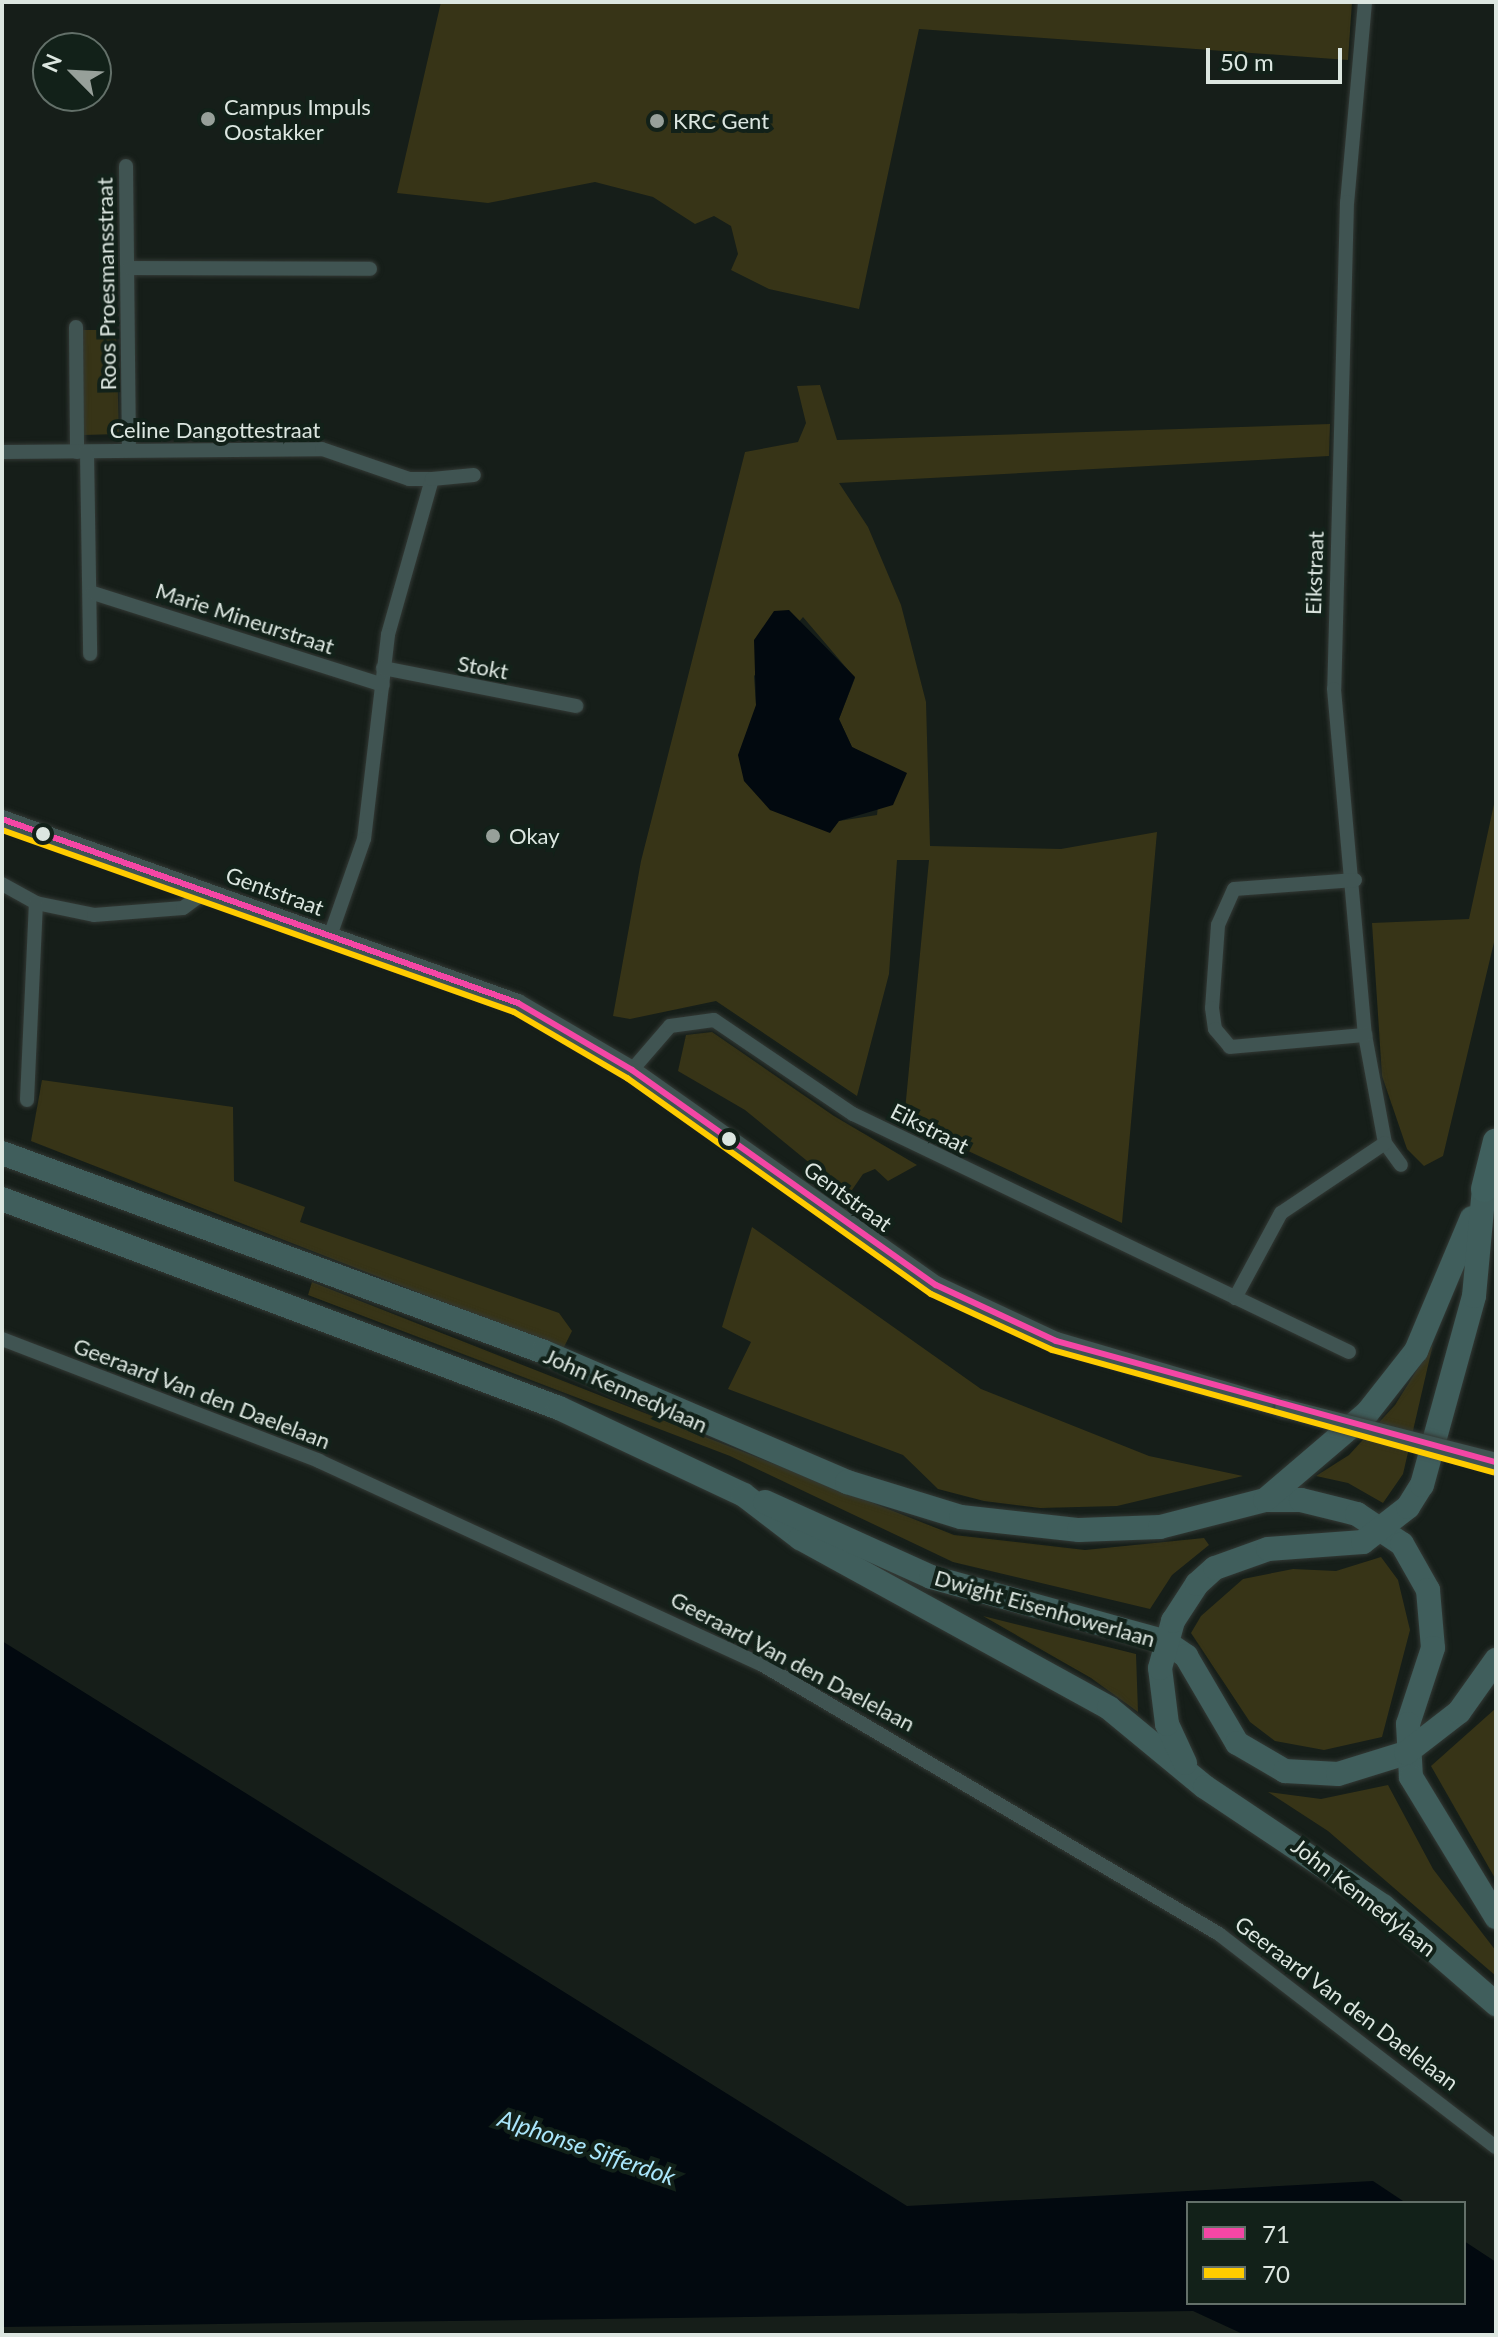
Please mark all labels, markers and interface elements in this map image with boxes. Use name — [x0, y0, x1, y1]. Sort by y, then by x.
north arrow — [32, 32, 112, 112]
scale bar — [1210, 32, 1346, 82]
text: 50 m — [1220, 47, 1274, 76]
text: N — [36, 50, 67, 76]
place label: Campus Impuls Oostakker — [224, 93, 371, 144]
place label: KRC Gent — [673, 108, 769, 134]
marker: Campus Impuls Oostakker — [199, 110, 217, 128]
marker: KRC Gent — [648, 112, 666, 130]
street label: Roos Proesmansstraat — [91, 177, 121, 391]
street label: Celine Dangottestraat — [110, 417, 320, 443]
street label: Eikstraat — [1299, 531, 1329, 615]
street label: Marie Mineurstraat — [152, 577, 338, 659]
street label: Stokt — [456, 650, 510, 684]
place label: Okay — [509, 823, 560, 849]
unlabelled marker — [35, 826, 51, 842]
marker: Okay — [484, 827, 502, 845]
street label: Gentstraat — [222, 861, 328, 921]
street label: Eikstraat — [887, 1097, 973, 1159]
unlabelled marker — [721, 1131, 737, 1147]
street label: Gentstraat — [799, 1155, 897, 1237]
street label: Geeraard Van den Daelelaan — [70, 1332, 334, 1454]
street label: John Kennedylaan — [540, 1342, 712, 1438]
street label: Dwight Eisenhowerlaan — [932, 1564, 1158, 1652]
street label: Geeraard Van den Daelelaan — [666, 1585, 920, 1737]
street label: John Kennedylaan — [1286, 1832, 1442, 1962]
street label: Geeraard Van den Daelelaan — [1230, 1910, 1464, 2096]
water label: Alphonse Sifferdok — [495, 2103, 679, 2191]
legend — [1186, 2201, 1466, 2305]
text: 71 — [1262, 2219, 1290, 2248]
text: 70 — [1262, 2259, 1290, 2288]

